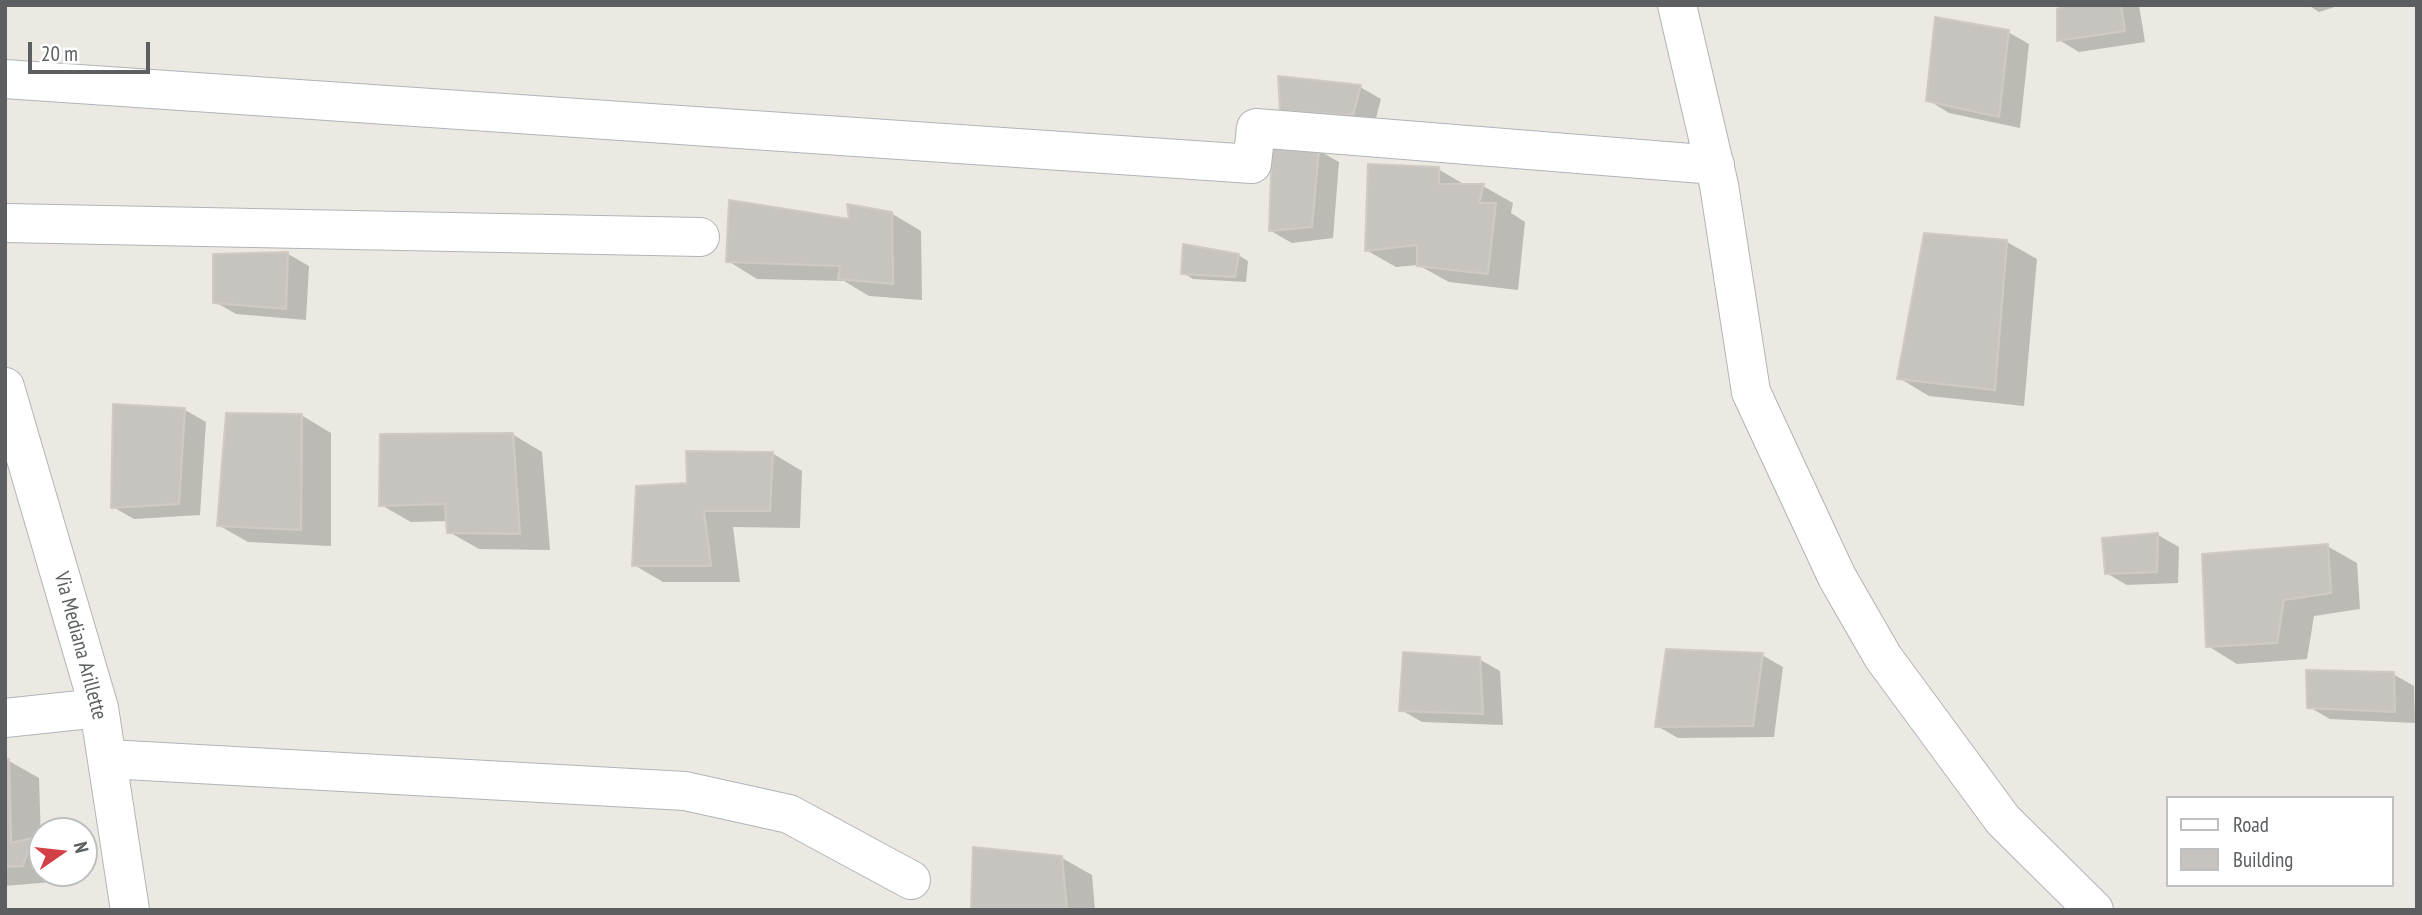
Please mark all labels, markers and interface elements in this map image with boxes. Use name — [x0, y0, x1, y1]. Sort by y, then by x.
scale bar — [32, 28, 154, 72]
text: 20 m — [41, 40, 78, 67]
street label: Via Mediana Arillette — [48, 569, 112, 723]
legend — [2166, 796, 2394, 887]
text: Road — [2233, 811, 2269, 838]
north arrow — [28, 817, 98, 887]
text: N — [69, 840, 94, 855]
text: Building — [2233, 846, 2293, 873]

